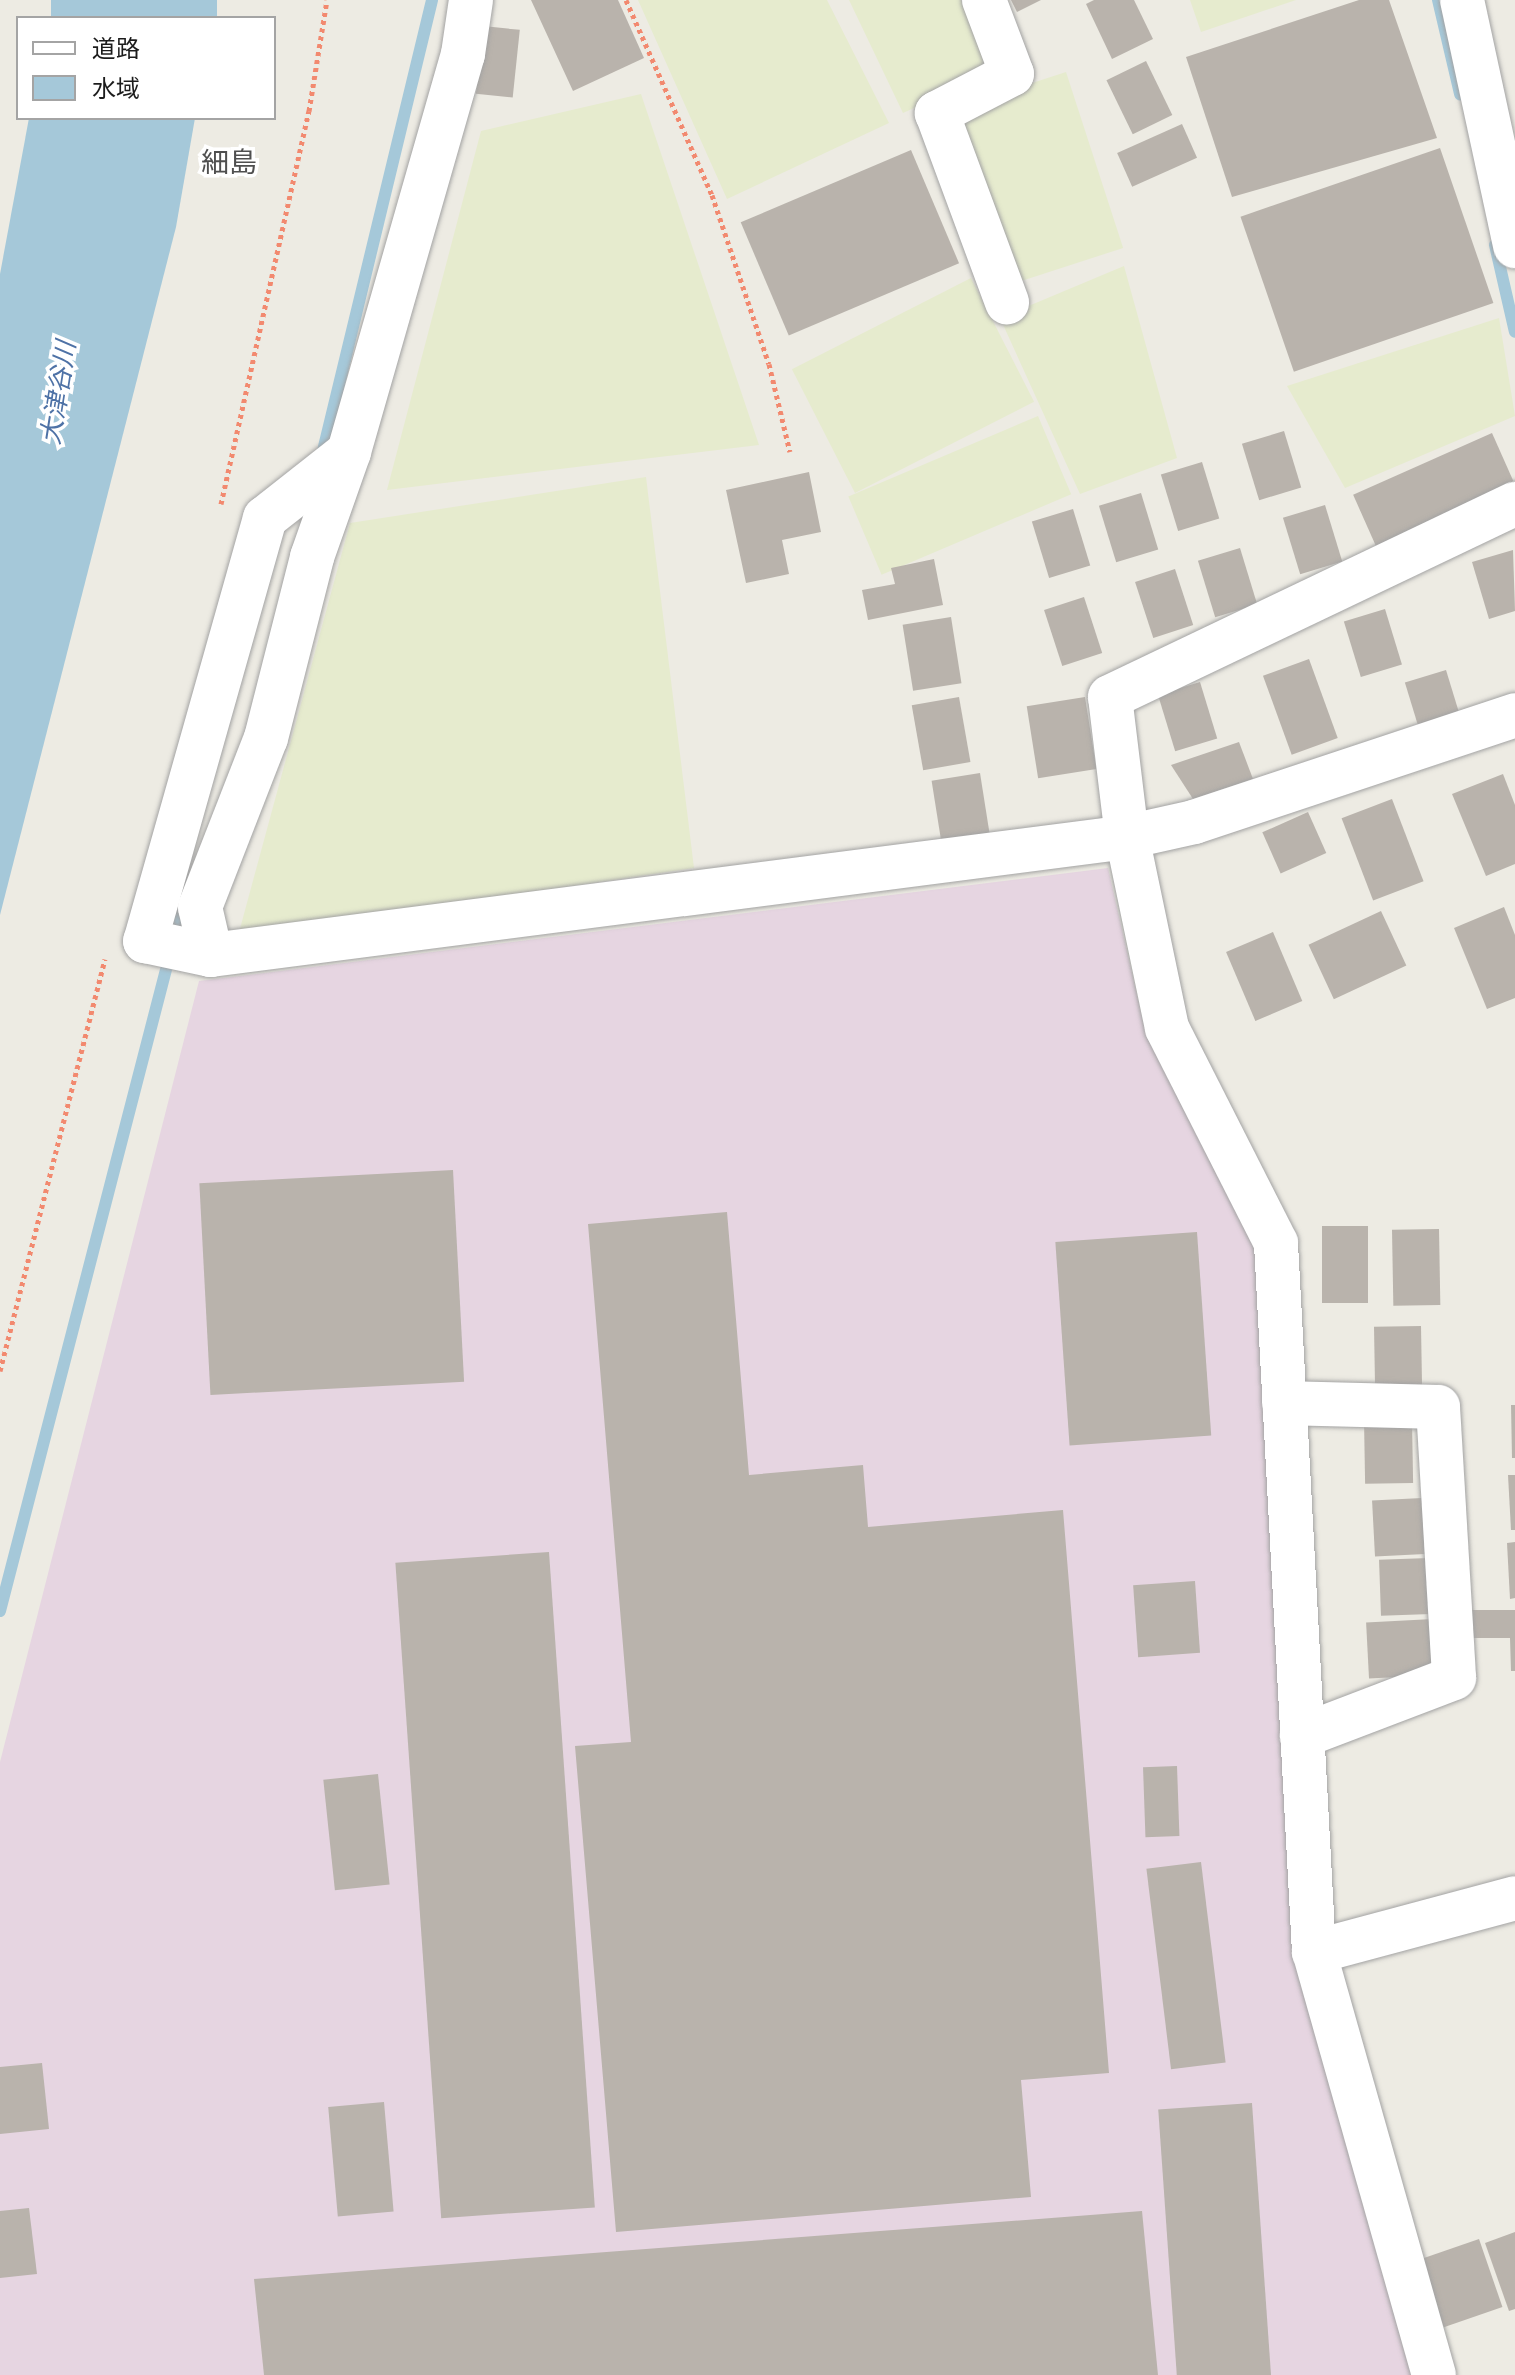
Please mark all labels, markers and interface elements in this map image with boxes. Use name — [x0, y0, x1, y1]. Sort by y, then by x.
legend — [16, 16, 276, 120]
text: 道路 — [92, 32, 140, 67]
text: 水域 — [92, 72, 140, 107]
district label: 細島 — [201, 146, 257, 180]
water label: 大津谷川 — [35, 339, 83, 447]

